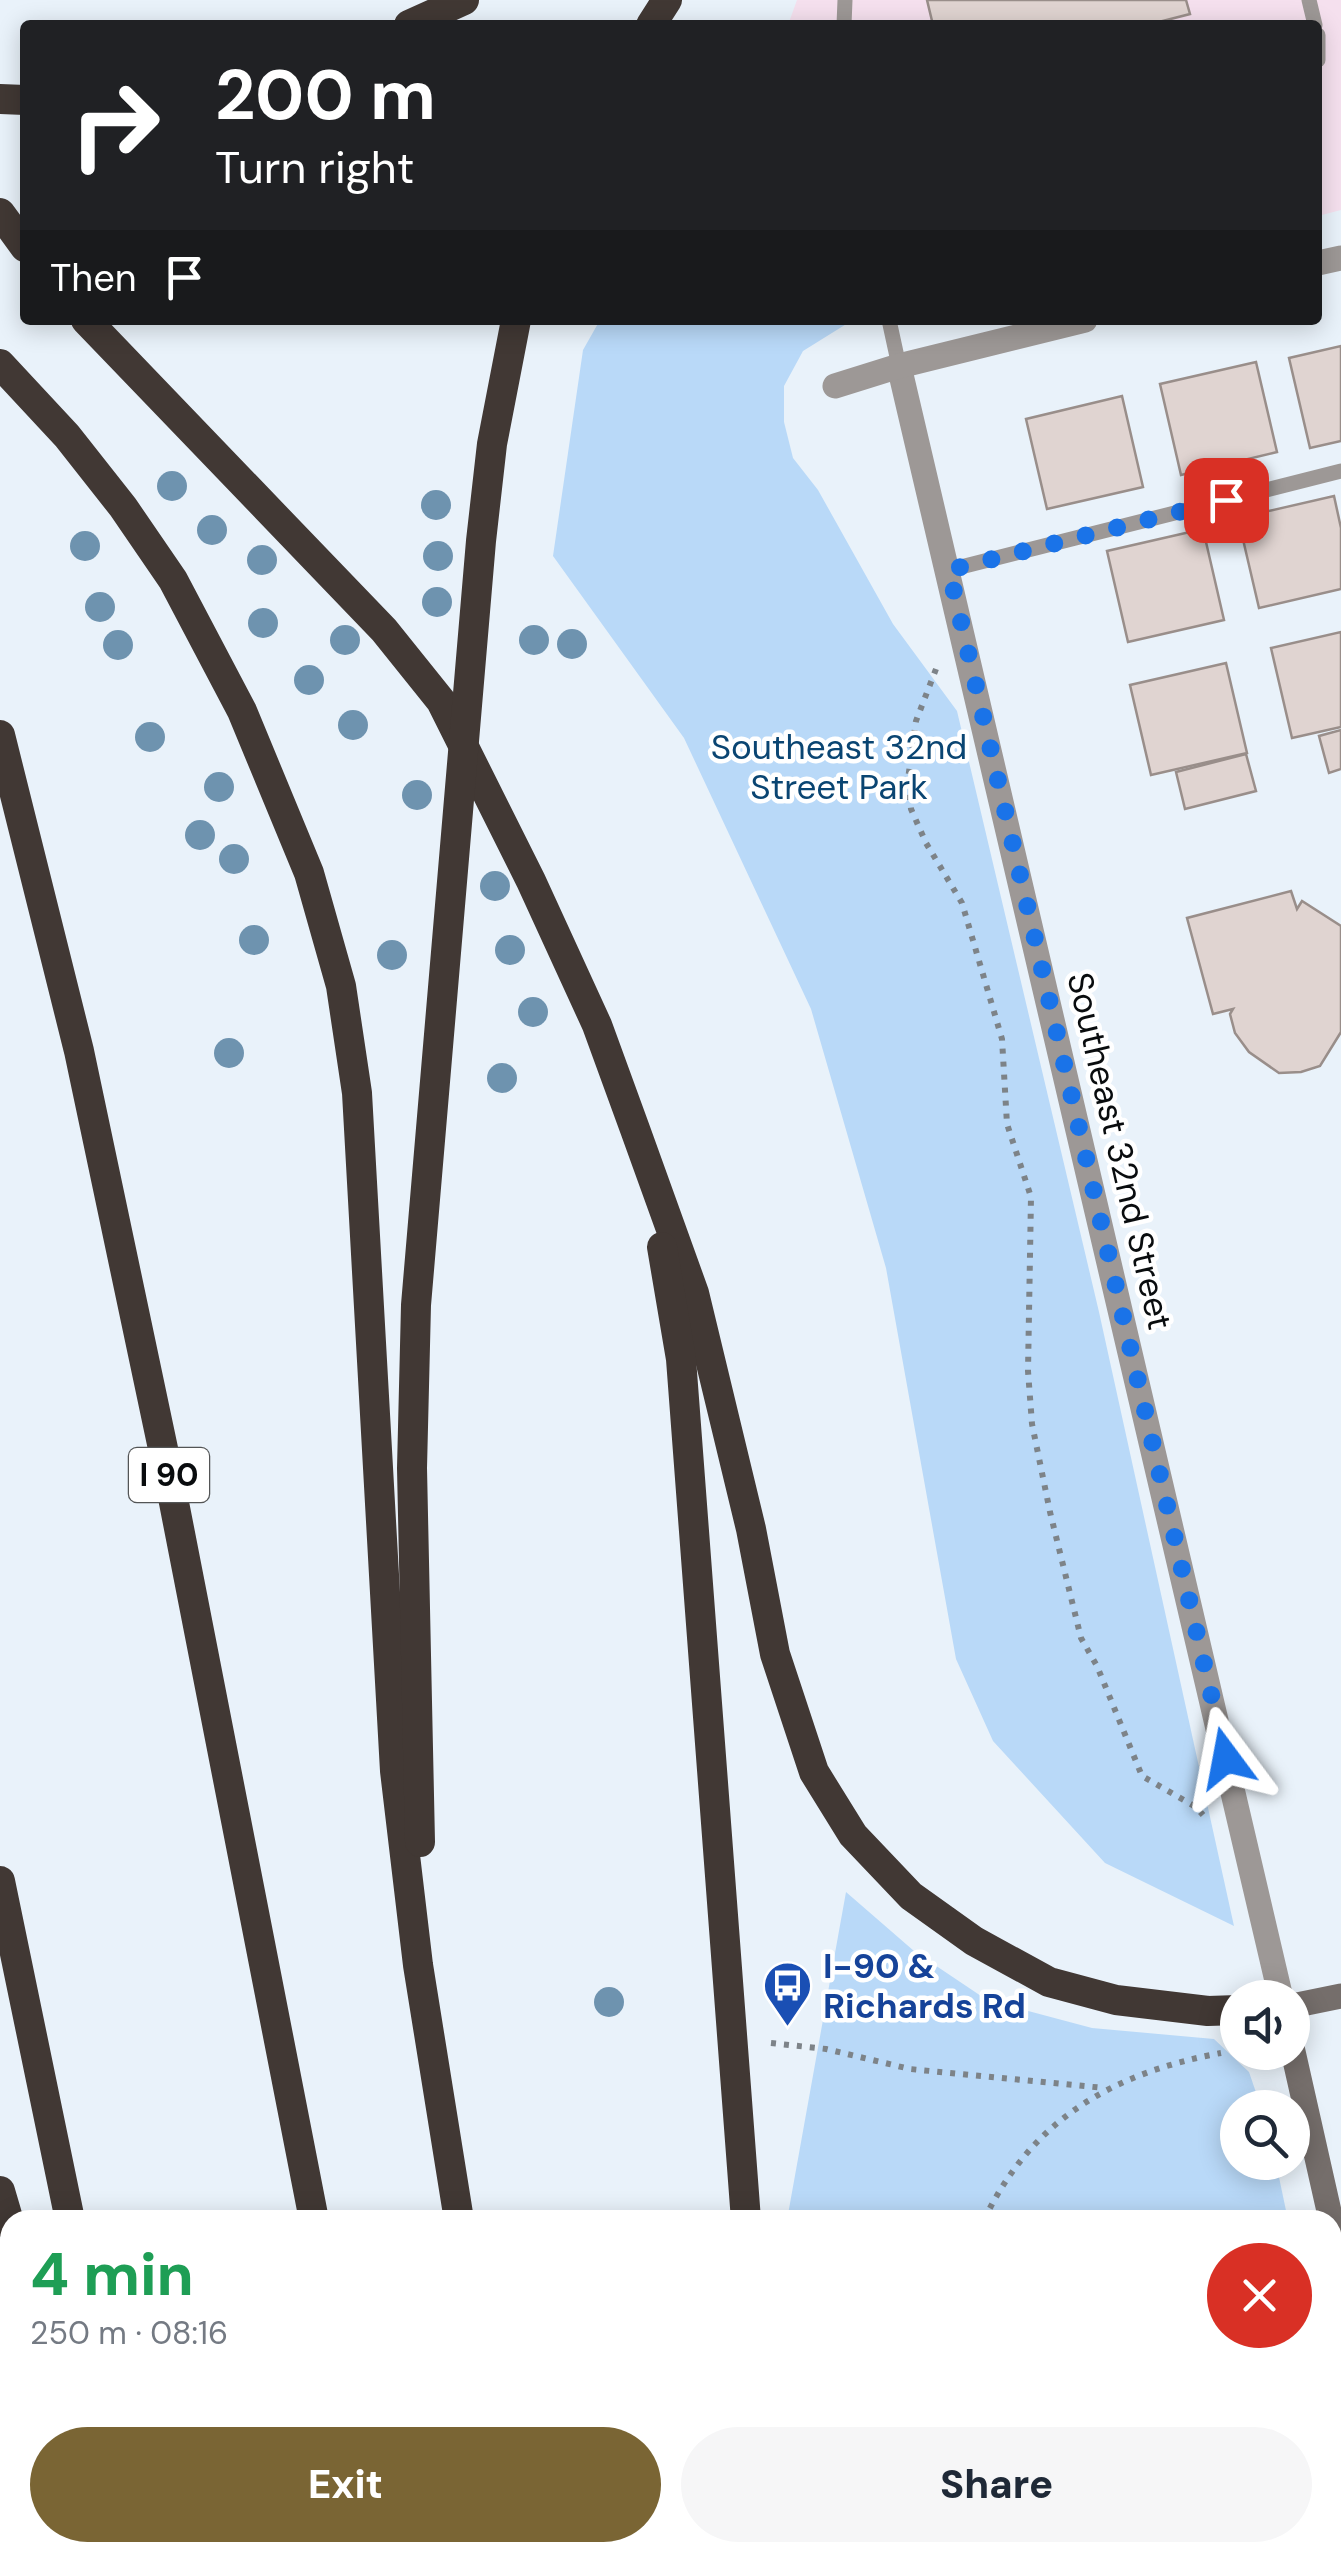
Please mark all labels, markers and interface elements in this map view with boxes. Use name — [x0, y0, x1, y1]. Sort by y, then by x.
text: 200 m — [215, 50, 436, 141]
icon: right — [50, 60, 180, 190]
text: Turn right — [215, 138, 414, 197]
icon: arrive — [157, 250, 212, 305]
text: Then — [50, 253, 137, 303]
pin — [1184, 458, 1269, 543]
icon: arrive — [1199, 473, 1254, 528]
park label: Southeast 32nd Street Park — [711, 724, 967, 810]
street label: Southeast 32nd Street — [1057, 968, 1183, 1334]
road number: I 90 — [129, 1448, 209, 1502]
position arrow — [1174, 1706, 1278, 1810]
place label: I-90 & Richards Rd — [823, 1943, 1026, 2029]
bus stop icon: I-90 & Richards Rd — [762, 1960, 814, 2028]
map controls — [1220, 1980, 1310, 2180]
button: sound — [1220, 1980, 1310, 2070]
button: search — [1220, 2090, 1310, 2180]
text: 4 min — [30, 2235, 194, 2314]
button: close — [1207, 2243, 1312, 2348]
text: 250 m · 08:16 — [30, 2312, 228, 2354]
button: Exit — [30, 2427, 661, 2542]
button: Share — [681, 2427, 1312, 2542]

